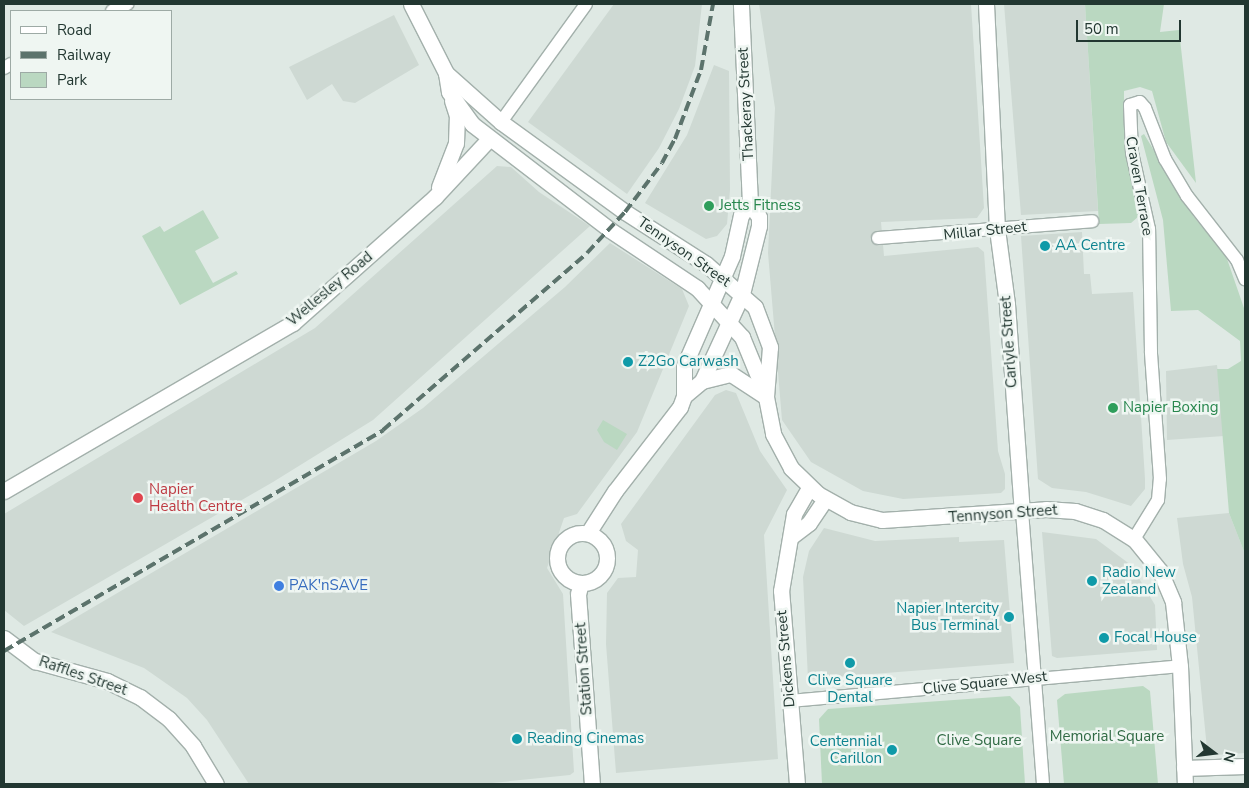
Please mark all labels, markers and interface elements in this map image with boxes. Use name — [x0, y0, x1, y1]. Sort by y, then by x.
legend — [10, 10, 172, 100]
scale bar — [1079, 10, 1184, 42]
text: 50 m — [1084, 19, 1119, 39]
text: Road — [57, 20, 92, 40]
text: Railway — [57, 45, 111, 65]
street label: Thackeray Street — [734, 47, 758, 161]
text: Park — [57, 70, 87, 90]
street label: Craven Terrace — [1121, 135, 1157, 237]
place label: Jetts Fitness — [719, 197, 801, 215]
marker: Jetts Fitness — [703, 200, 715, 212]
street label: Tennyson Street — [634, 213, 734, 291]
street label: Millar Street — [943, 218, 1027, 244]
place label: AA Centre — [1055, 237, 1125, 255]
marker: AA Centre — [1039, 240, 1051, 252]
street label: Wellesley Road — [283, 248, 377, 330]
street label: Carlyle Street — [997, 295, 1021, 389]
place label: Z2Go Carwash — [638, 353, 739, 371]
marker: Z2Go Carwash — [622, 356, 634, 368]
place label: Napier Boxing — [1123, 399, 1218, 417]
marker: Napier Boxing — [1107, 402, 1119, 414]
place label: Napier Health Centre — [149, 480, 243, 515]
marker: Napier Health Centre — [131, 491, 145, 505]
street label: Tennyson Street — [948, 501, 1058, 527]
place label: Radio New Zealand — [1102, 563, 1176, 598]
marker: Radio New Zealand — [1086, 575, 1098, 587]
place label: PAK'nSAVE — [289, 577, 368, 595]
marker: PAK'nSAVE — [273, 580, 285, 592]
place label: Napier Intercity Bus Terminal — [896, 599, 999, 634]
street label: Dickens Street — [773, 610, 799, 708]
marker: Napier Intercity Bus Terminal — [1003, 611, 1015, 623]
street label: Station Street — [572, 622, 596, 716]
place label: Focal House — [1114, 629, 1197, 647]
marker: Focal House — [1098, 632, 1110, 644]
street label: Raffles Street — [37, 653, 129, 699]
marker: Clive Square Dental — [844, 657, 856, 669]
street label: Clive Square West — [922, 668, 1048, 698]
place label: Clive Square Dental — [807, 671, 893, 706]
park label: Memorial Square — [1050, 728, 1164, 746]
north arrow — [1189, 728, 1239, 778]
place label: Reading Cinemas — [527, 730, 644, 748]
place label: Centennial Carillon — [810, 732, 882, 767]
park label: Clive Square — [936, 732, 1022, 750]
marker: Reading Cinemas — [511, 733, 523, 745]
marker: Centennial Carillon — [886, 744, 898, 756]
text: N — [1218, 749, 1240, 765]

